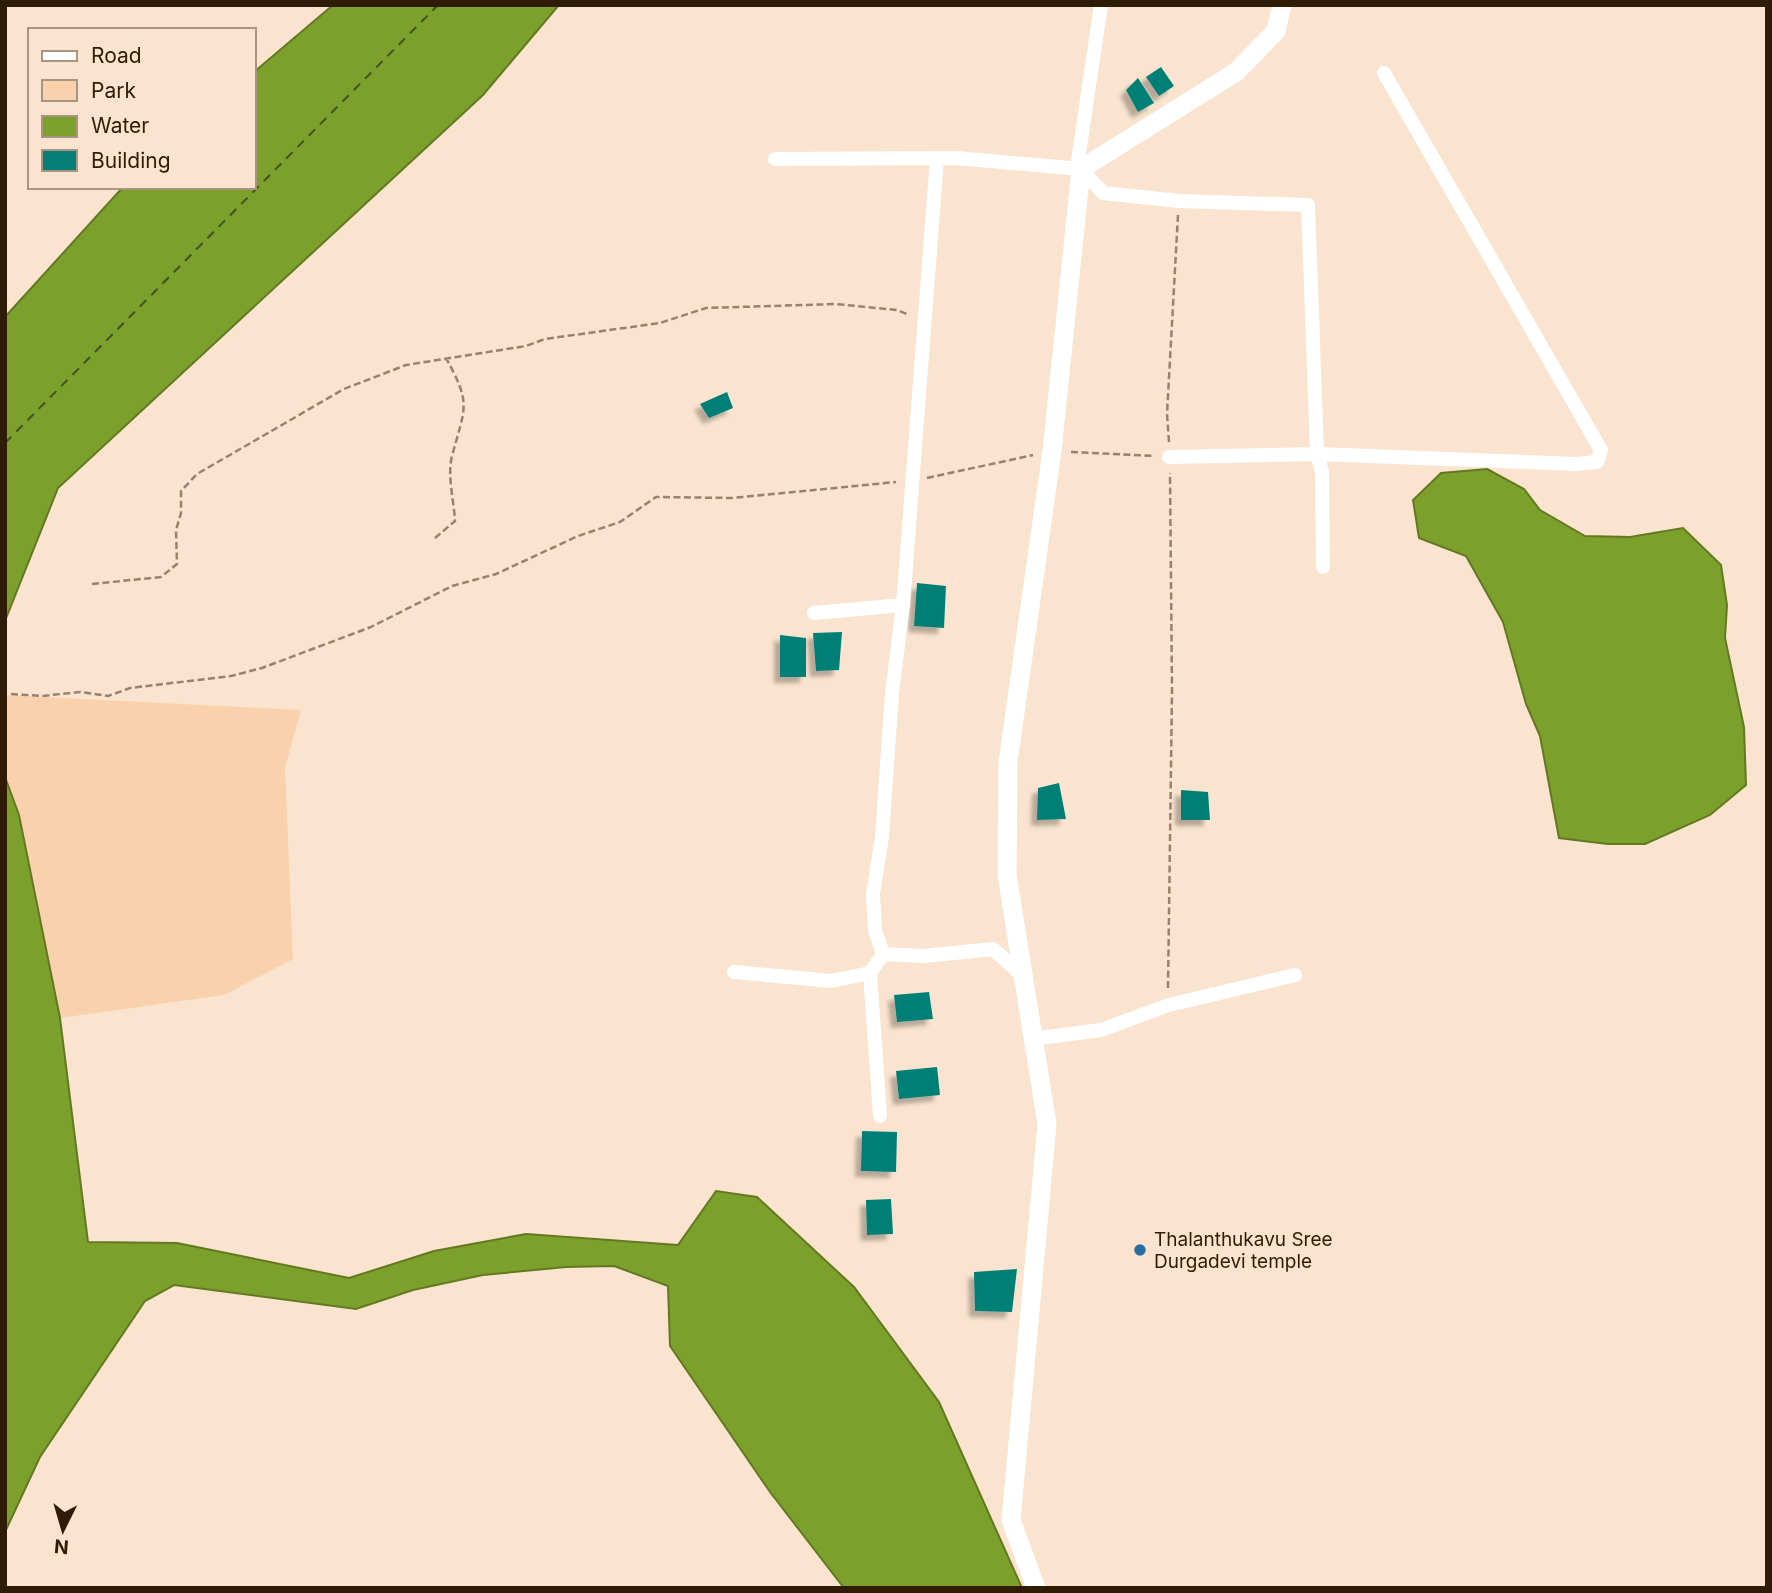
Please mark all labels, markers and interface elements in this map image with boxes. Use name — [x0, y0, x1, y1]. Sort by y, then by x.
legend — [28, 28, 256, 189]
text: Road — [91, 43, 142, 68]
text: Park — [91, 78, 136, 103]
text: Water — [91, 113, 149, 138]
text: Building — [91, 148, 171, 173]
place label: Thalanthukavu Sree Durgadevi temple — [1154, 1228, 1333, 1273]
marker: Thalanthukavu Sree Durgadevi temple — [1132, 1242, 1148, 1258]
north arrow — [28, 1495, 98, 1565]
text: N — [53, 1534, 70, 1559]

